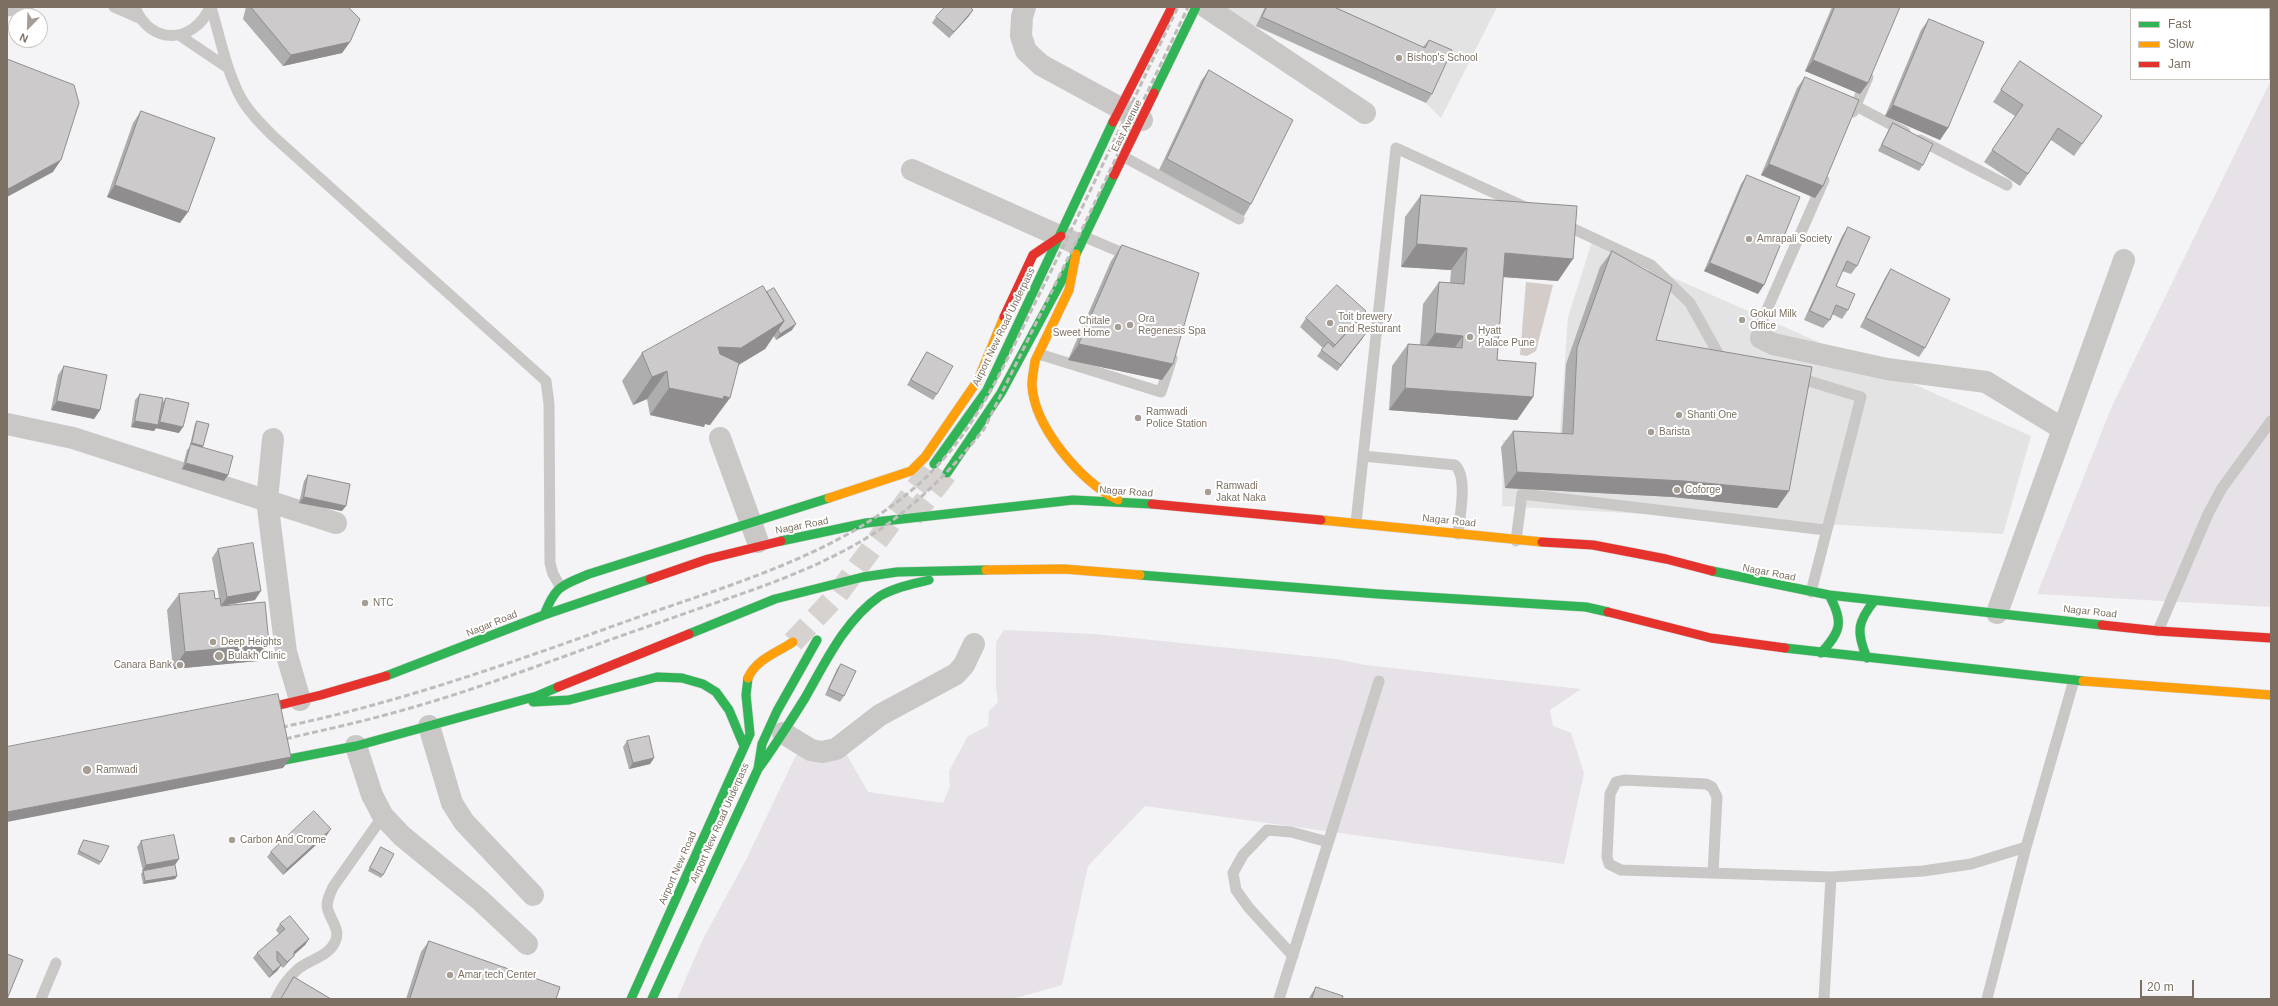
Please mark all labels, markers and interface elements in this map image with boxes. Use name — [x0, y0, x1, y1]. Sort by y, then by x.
north arrow — [8, 8, 48, 48]
legend — [2130, 8, 2270, 80]
text: Fast — [2168, 17, 2191, 31]
text: N — [18, 31, 30, 45]
text: Slow — [2168, 37, 2194, 51]
place label: Bishop's School — [1407, 52, 1478, 64]
marker: Bishop's School — [1394, 53, 1404, 63]
text: Jam — [2168, 57, 2191, 71]
street label: East Avenue — [1109, 98, 1145, 154]
place label: Amrapali Society — [1757, 233, 1832, 245]
marker: Amrapali Society — [1744, 234, 1754, 244]
street label: Airport New Road Underpass — [970, 266, 1038, 388]
place label: Gokul Milk Office — [1750, 308, 1797, 332]
place label: Toit brewery and Resturant — [1338, 311, 1401, 334]
place label: Ora Regenesis Spa — [1138, 313, 1206, 336]
place label: Chitale Sweet Home — [1053, 315, 1110, 338]
marker: Gokul Milk Office — [1737, 315, 1747, 325]
marker: Toit brewery and Resturant — [1325, 318, 1335, 328]
marker: Ora Regenesis Spa — [1125, 320, 1135, 330]
marker: Chitale Sweet Home — [1113, 322, 1123, 332]
place label: Hyatt Palace Pune — [1478, 325, 1535, 348]
marker: Hyatt Palace Pune — [1465, 332, 1475, 342]
place label: Ramwadi Police Station — [1146, 406, 1207, 430]
place label: Shanti One — [1687, 409, 1737, 421]
marker: Shanti One — [1674, 410, 1684, 420]
marker: Ramwadi Police Station — [1133, 413, 1143, 423]
place label: Barista — [1659, 426, 1690, 438]
marker: Barista — [1646, 427, 1656, 437]
place label: Ramwadi Jakat Naka — [1216, 480, 1266, 504]
street label: Nagar Road — [1099, 484, 1153, 500]
place label: Coforge — [1685, 484, 1721, 496]
marker: Coforge — [1672, 485, 1682, 495]
marker: Ramwadi Jakat Naka — [1203, 487, 1213, 497]
street label: Nagar Road — [1422, 512, 1476, 530]
street label: Nagar Road — [774, 515, 830, 537]
street label: Nagar Road — [1741, 562, 1797, 584]
place label: NTC — [373, 597, 394, 609]
marker: NTC — [360, 598, 370, 608]
street label: Nagar Road — [2063, 603, 2117, 621]
street label: Nagar Road — [465, 608, 519, 640]
place label: Deep Heights — [221, 636, 282, 648]
marker: Deep Heights — [208, 637, 218, 647]
marker: Bulakh Clinic — [213, 650, 225, 662]
place label: Bulakh Clinic — [228, 650, 286, 662]
place label: Canara Bank — [114, 659, 172, 671]
marker: Canara Bank — [175, 660, 185, 670]
street label: Airport New Road Underpass — [688, 761, 752, 885]
marker: Ramwadi — [81, 764, 93, 776]
place label: Ramwadi — [96, 764, 138, 776]
street label: Airport New Road — [656, 830, 700, 906]
place label: Carbon And Crome — [240, 834, 326, 846]
marker: Carbon And Crome — [227, 835, 237, 845]
place label: Amar tech Center — [458, 969, 536, 981]
marker: Amar tech Center — [445, 970, 455, 980]
scale bar — [2142, 972, 2196, 998]
text: 20 m — [2147, 980, 2174, 994]

